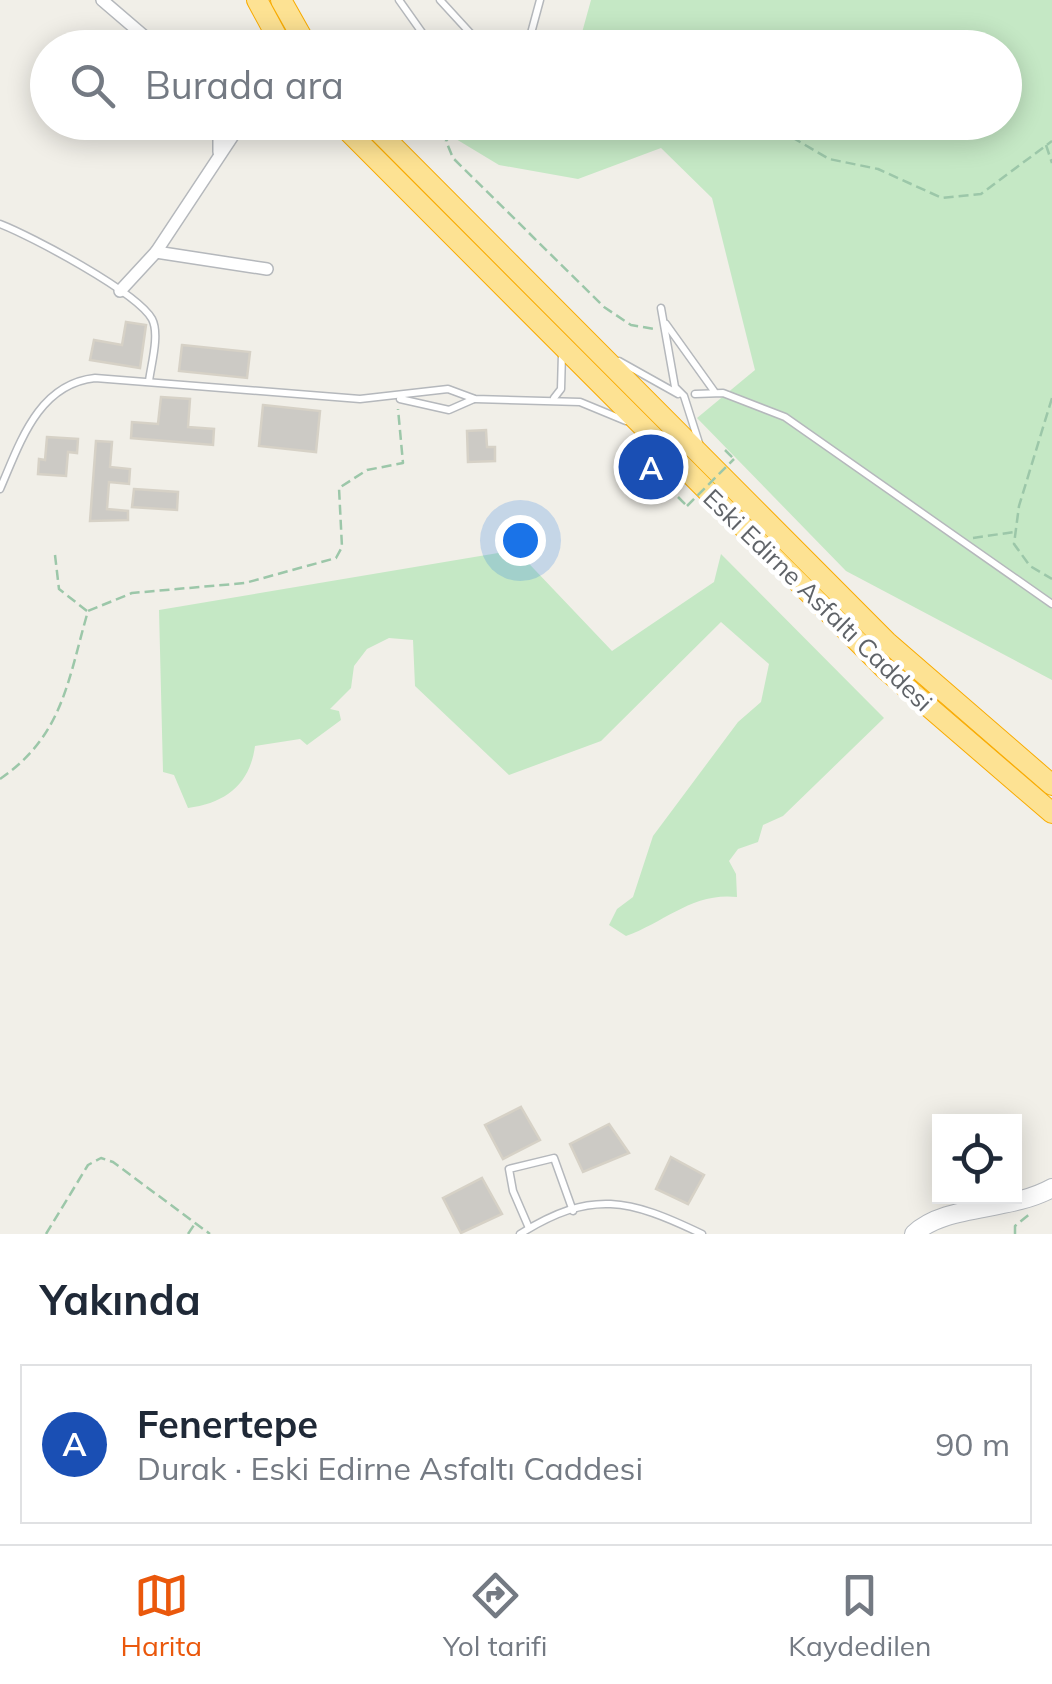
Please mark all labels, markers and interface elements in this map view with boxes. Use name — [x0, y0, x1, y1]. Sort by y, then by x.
search box — [30, 30, 1022, 140]
icon: search — [65, 58, 120, 113]
text: Burada ara — [145, 61, 344, 109]
pin: A — [618, 430, 684, 504]
street label: Eski Edirne Asfaltı Caddesi — [697, 482, 939, 717]
your location — [495, 515, 546, 566]
map controls — [932, 1114, 1022, 1204]
button: locate — [932, 1114, 1022, 1204]
text: Yakında — [40, 1273, 201, 1326]
text: Fenertepe — [137, 1400, 318, 1448]
text: A — [62, 1424, 87, 1464]
text: 90 m — [935, 1424, 1010, 1464]
text: Durak · Eski Edirne Asfaltı Caddesi — [137, 1448, 643, 1488]
tab: Harita — [120, 1568, 202, 1663]
tab: Yol tarifi — [443, 1568, 547, 1663]
tab: Kaydedilen — [788, 1568, 932, 1663]

